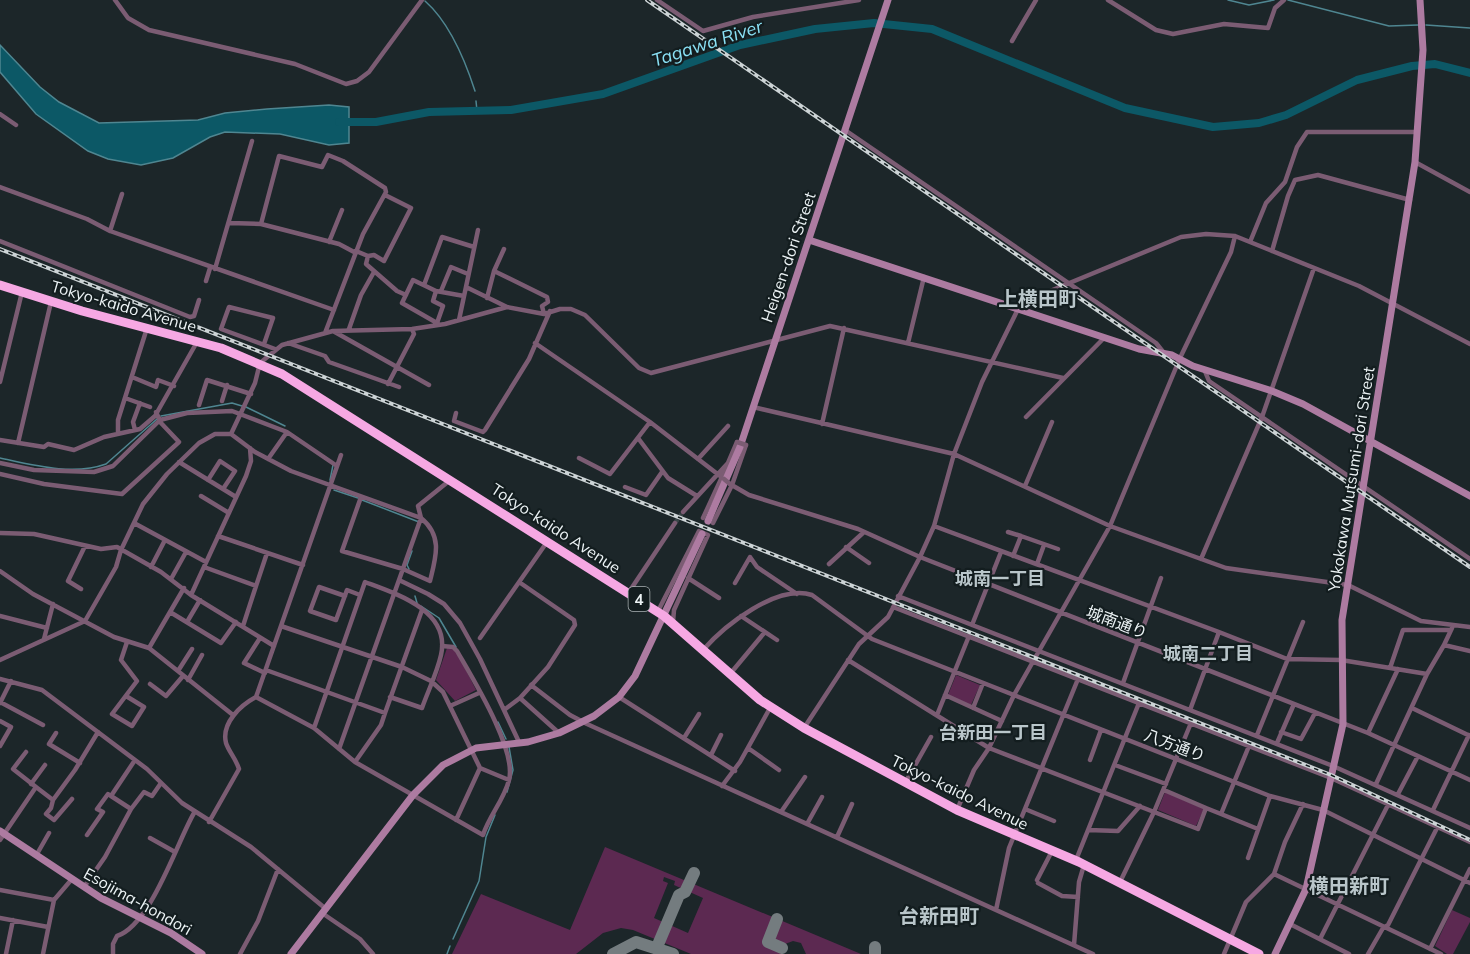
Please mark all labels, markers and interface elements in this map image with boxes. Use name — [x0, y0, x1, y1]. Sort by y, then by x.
water label: Tagawa River — [649, 14, 767, 72]
street label: Heigen-dori Street — [756, 189, 820, 325]
street label: Tokyo-kaido Avenue — [49, 276, 199, 336]
district label: 上横田町 — [998, 286, 1078, 311]
street label: Yokokawa Mutsumi-dori Street — [1323, 365, 1379, 594]
street label: Tokyo-kaido Avenue — [487, 479, 625, 577]
district label: 城南一丁目 — [955, 567, 1045, 590]
road number: 4 — [628, 587, 650, 611]
street label: 城南通り — [1084, 601, 1150, 643]
district label: 城南二丁目 — [1163, 642, 1253, 665]
district label: 台新田一丁目 — [939, 721, 1047, 744]
street label: 八方通り — [1142, 724, 1208, 766]
street label: Tokyo-kaido Avenue — [888, 750, 1032, 834]
street label: Esojima-hondori — [80, 863, 196, 939]
district label: 横田新町 — [1309, 873, 1389, 898]
district label: 台新田町 — [899, 903, 979, 928]

